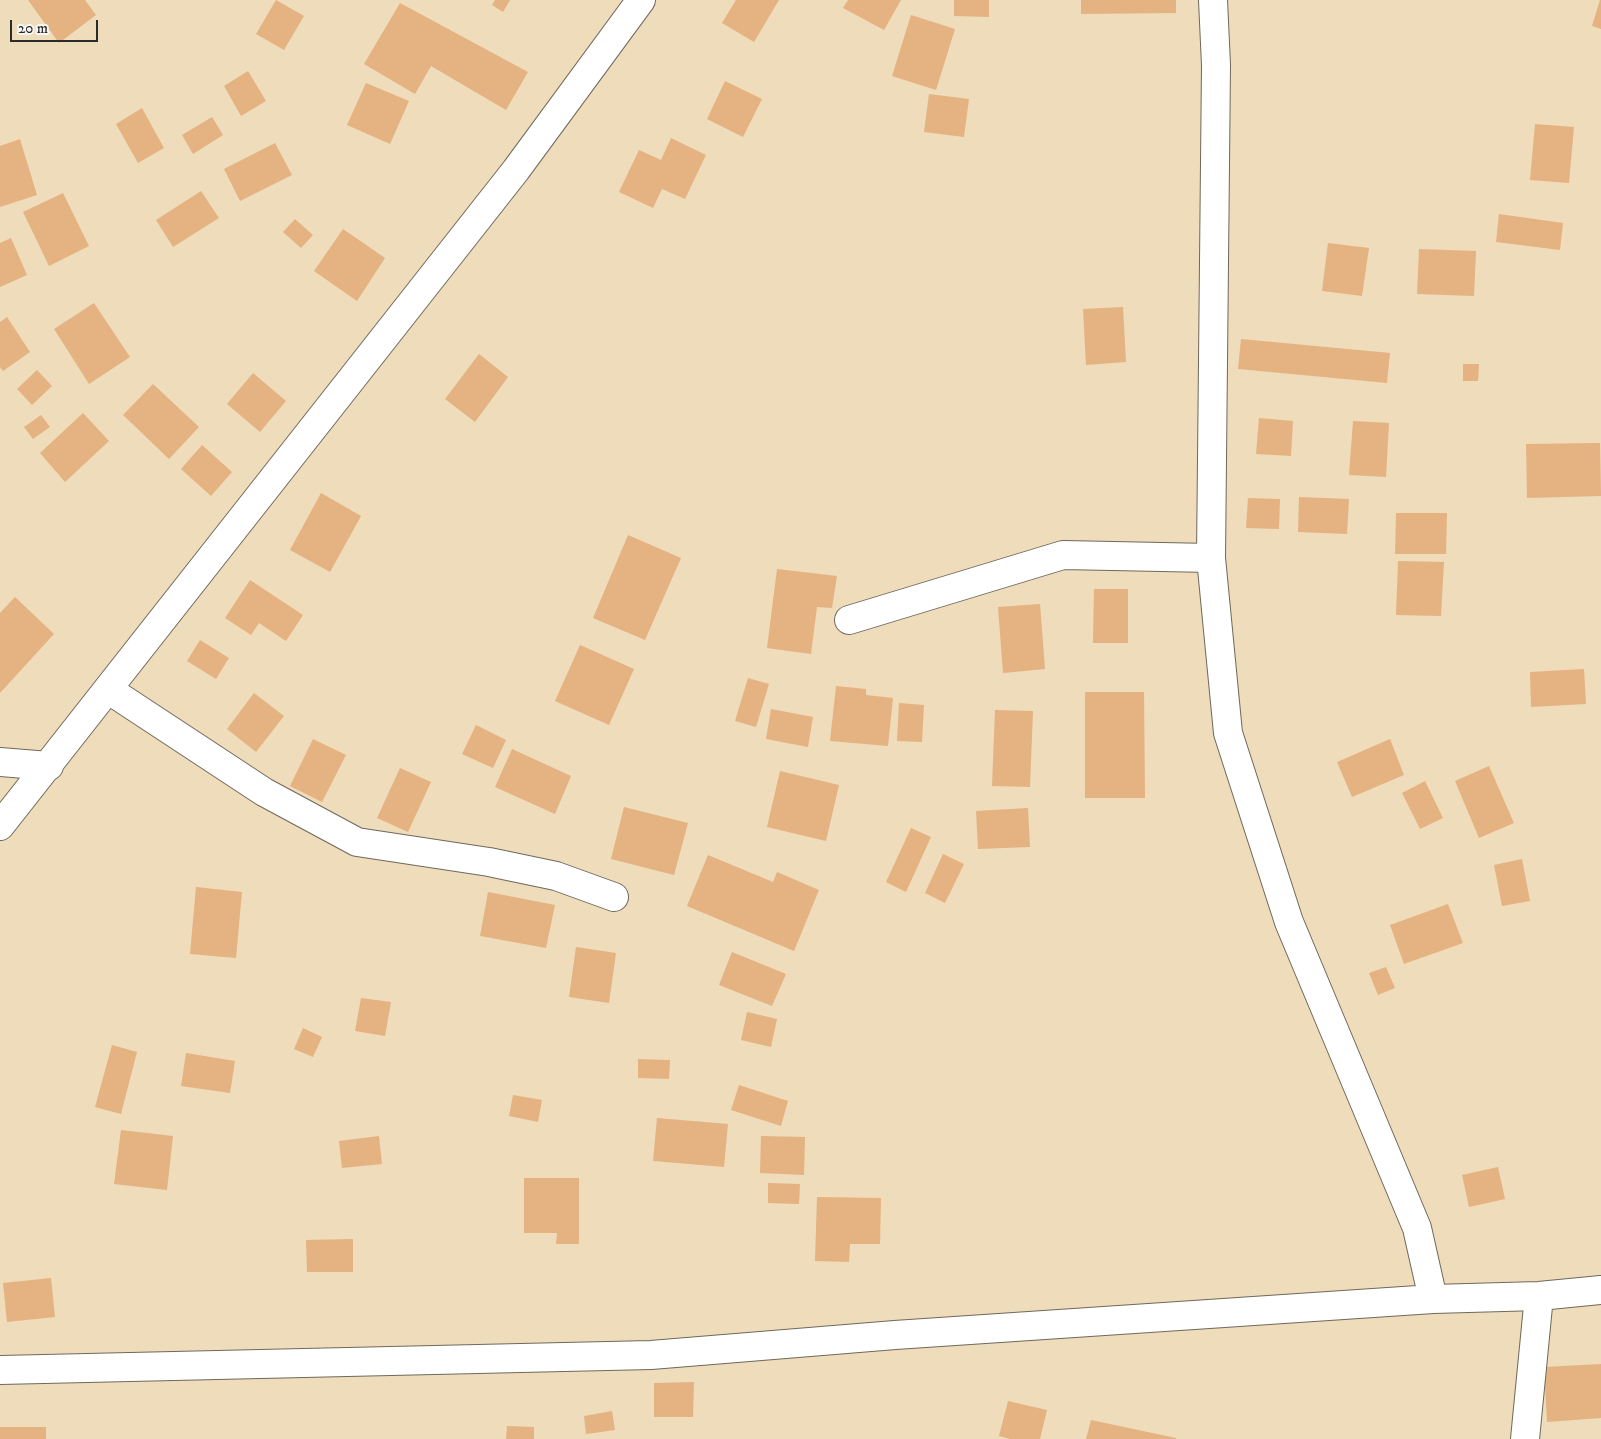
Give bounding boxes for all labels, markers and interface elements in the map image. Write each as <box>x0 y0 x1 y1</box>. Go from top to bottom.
scale bar <box>12 10 100 42</box>
text: 20 m <box>18 19 48 38</box>

